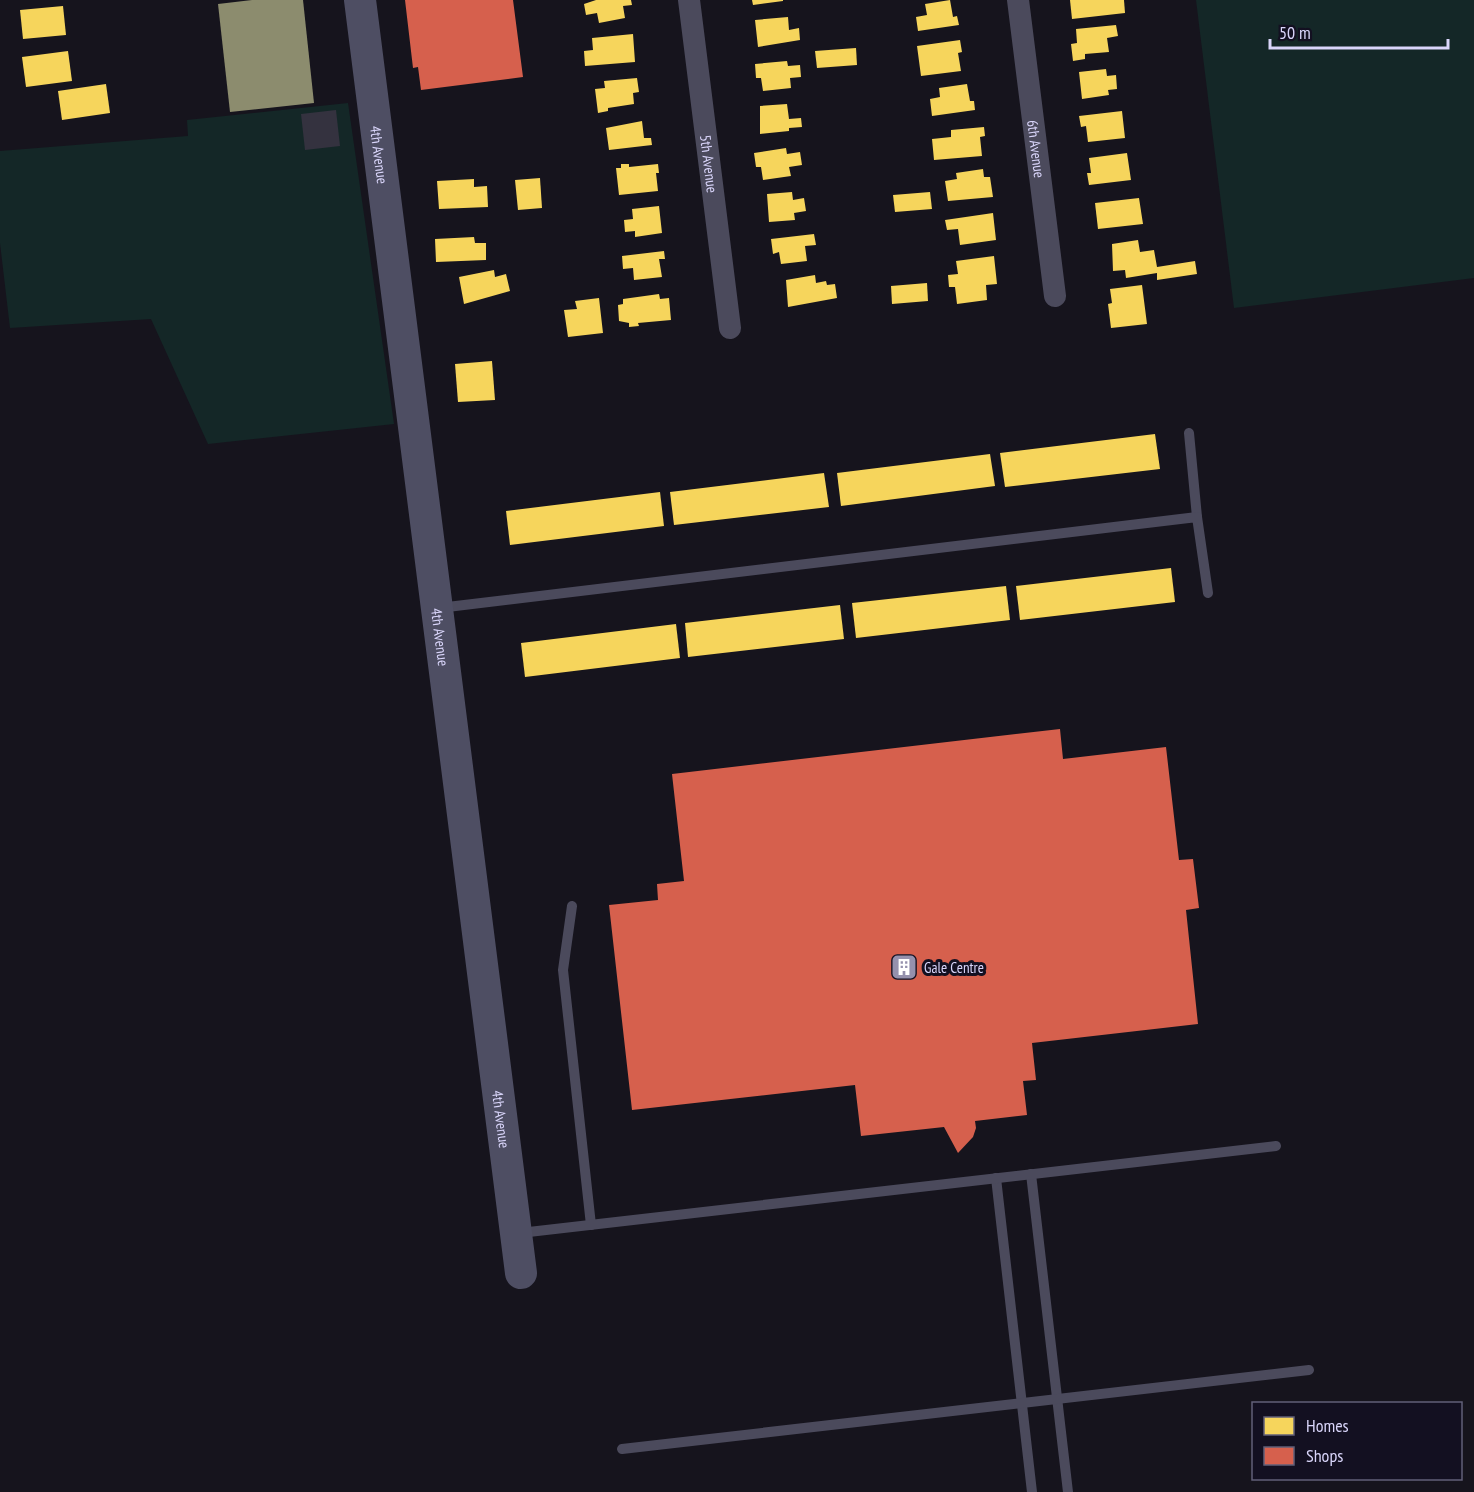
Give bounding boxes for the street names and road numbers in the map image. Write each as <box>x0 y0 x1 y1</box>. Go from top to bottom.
street label: 6th Avenue <box>1024 119 1050 179</box>
street label: 4th Avenue <box>366 125 393 185</box>
street label: 5th Avenue <box>696 134 723 194</box>
street label: 4th Avenue <box>427 607 454 667</box>
street label: 4th Avenue <box>488 1089 515 1149</box>

